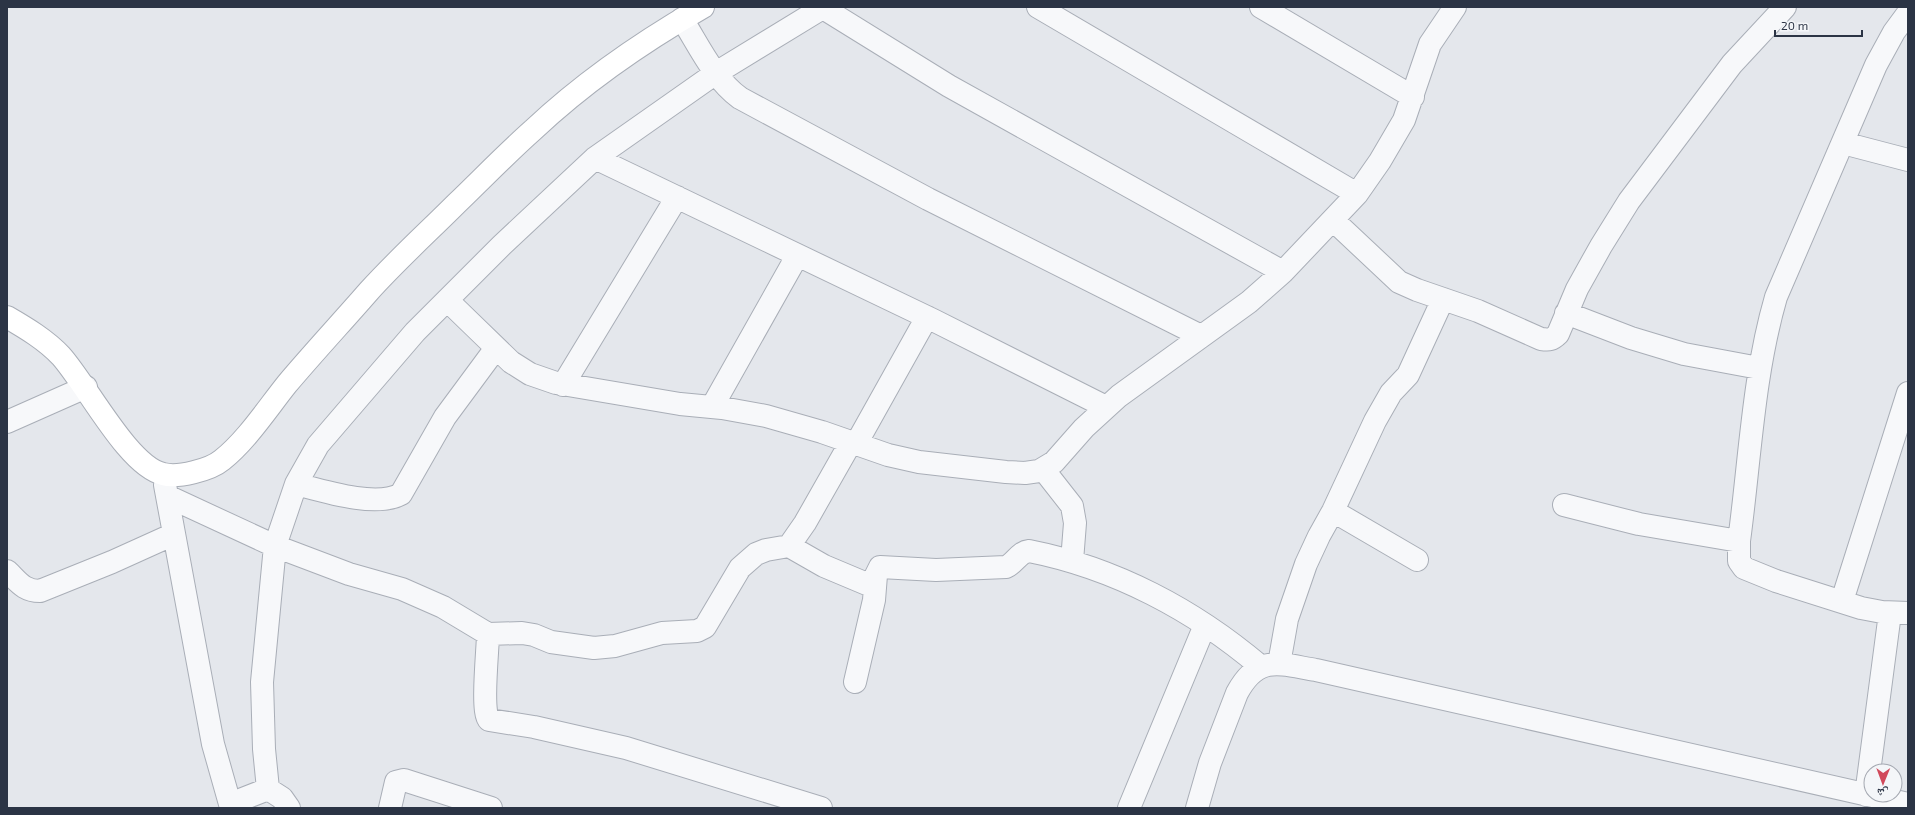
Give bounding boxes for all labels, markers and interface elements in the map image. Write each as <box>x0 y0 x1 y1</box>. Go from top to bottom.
scale bar <box>1775 12 1862 38</box>
text: 20 m <box>1781 18 1808 32</box>
north arrow <box>1863 763 1903 803</box>
text: ش <box>1877 785 1889 800</box>

